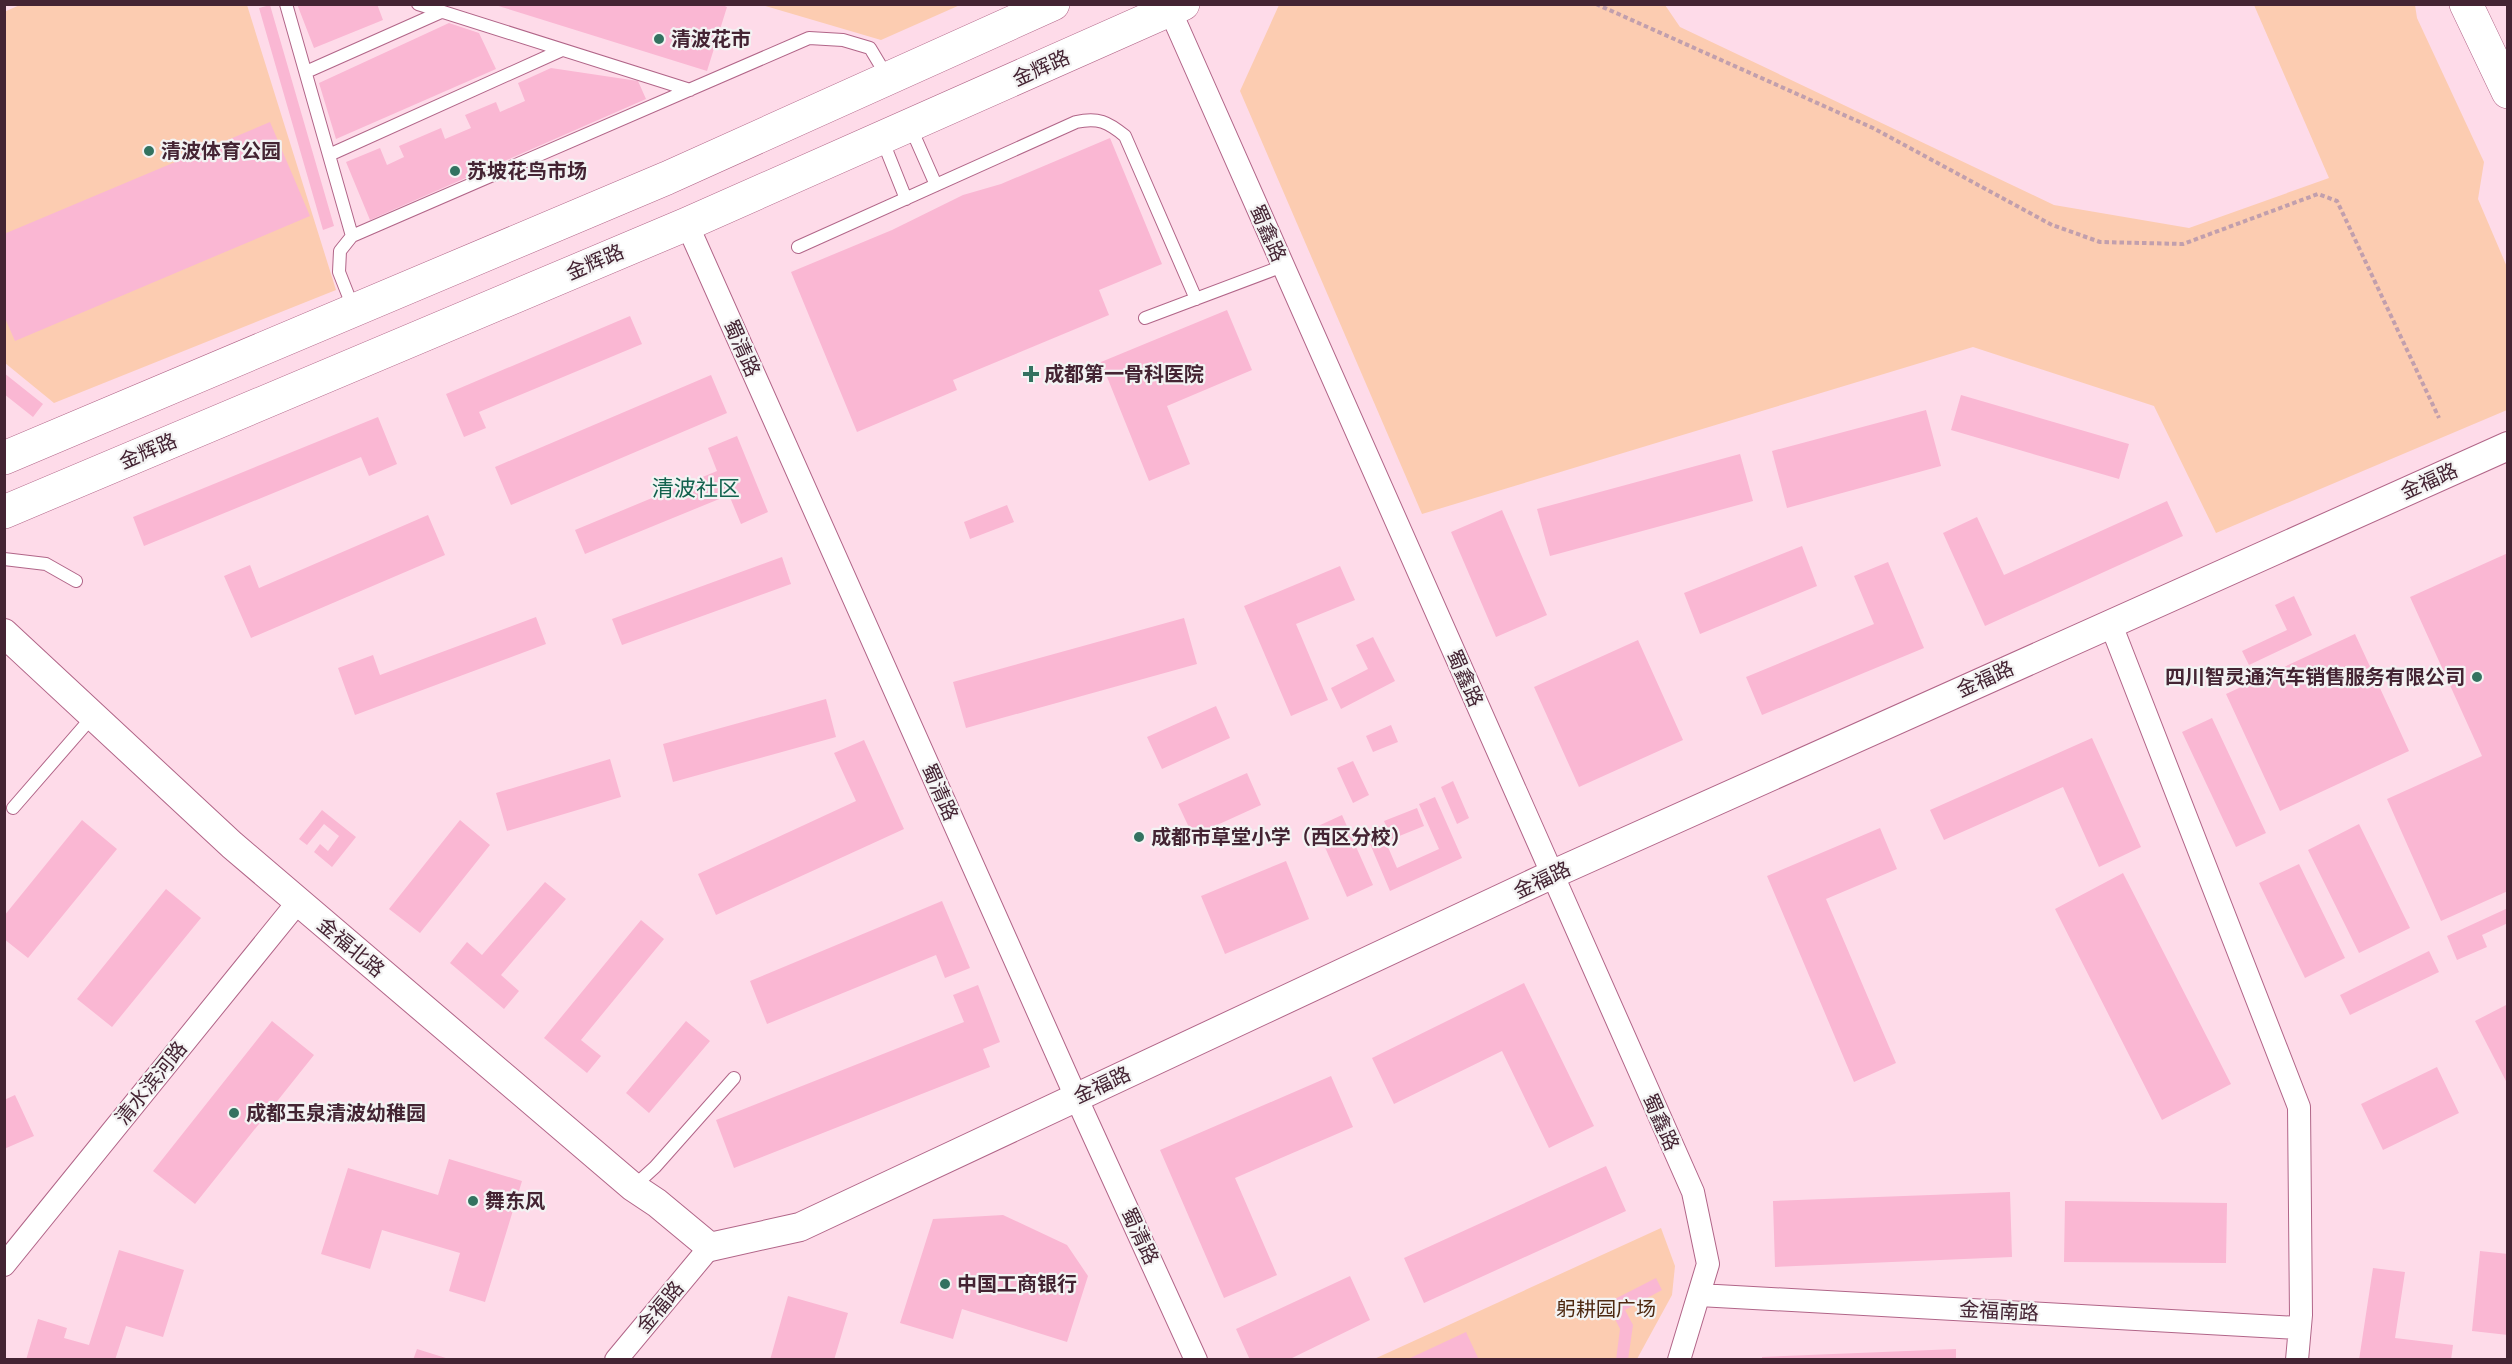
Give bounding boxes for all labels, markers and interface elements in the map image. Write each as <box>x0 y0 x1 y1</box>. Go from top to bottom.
place label: 清波花市 <box>671 26 751 50</box>
marker: 清波花市 <box>652 32 666 46</box>
street label: 金辉路 <box>1008 44 1073 90</box>
place label: 清波体育公园 <box>161 138 281 162</box>
marker: 清波体育公园 <box>142 144 156 158</box>
place label: 苏坡花鸟市场 <box>467 158 587 182</box>
marker: 苏坡花鸟市场 <box>448 164 462 178</box>
street label: 蜀鑫路 <box>1246 200 1292 265</box>
street label: 金辉路 <box>562 238 627 284</box>
street label: 蜀清路 <box>720 315 766 380</box>
place label: 成都第一骨科医院 <box>1044 361 1204 385</box>
marker: 成都第一骨科医院 <box>1022 365 1040 383</box>
street label: 金辉路 <box>115 427 180 473</box>
street label: 金福路 <box>2396 457 2461 503</box>
district label: 清波社区 <box>652 474 740 500</box>
street label: 蜀鑫路 <box>1443 645 1489 710</box>
street label: 金福路 <box>1952 655 2017 701</box>
place label: 四川智灵通汽车销售服务有限公司 <box>2165 664 2465 688</box>
marker: 四川智灵通汽车销售服务有限公司 <box>2470 670 2484 684</box>
street label: 蜀清路 <box>918 759 964 824</box>
place label: 成都市草堂小学（西区分校） <box>1151 824 1411 848</box>
marker: 成都市草堂小学（西区分校） <box>1132 830 1146 844</box>
street label: 金福路 <box>1509 856 1574 903</box>
street label: 金福北路 <box>313 911 390 981</box>
street label: 清水滨河路 <box>109 1036 191 1129</box>
street label: 金福路 <box>1069 1061 1134 1108</box>
street label: 蜀鑫路 <box>1639 1089 1685 1154</box>
place label: 成都玉泉清波幼稚园 <box>246 1100 426 1124</box>
marker: 成都玉泉清波幼稚园 <box>227 1106 241 1120</box>
place label: 舞东风 <box>485 1188 545 1212</box>
marker: 舞东风 <box>466 1194 480 1208</box>
street label: 蜀清路 <box>1117 1203 1164 1268</box>
place label: 中国工商银行 <box>957 1271 1077 1295</box>
street label: 金福路 <box>631 1276 688 1337</box>
marker: 中国工商银行 <box>938 1277 952 1291</box>
park label: 躬耕园广场 <box>1556 1296 1656 1320</box>
street label: 金福南路 <box>1958 1296 2040 1324</box>

